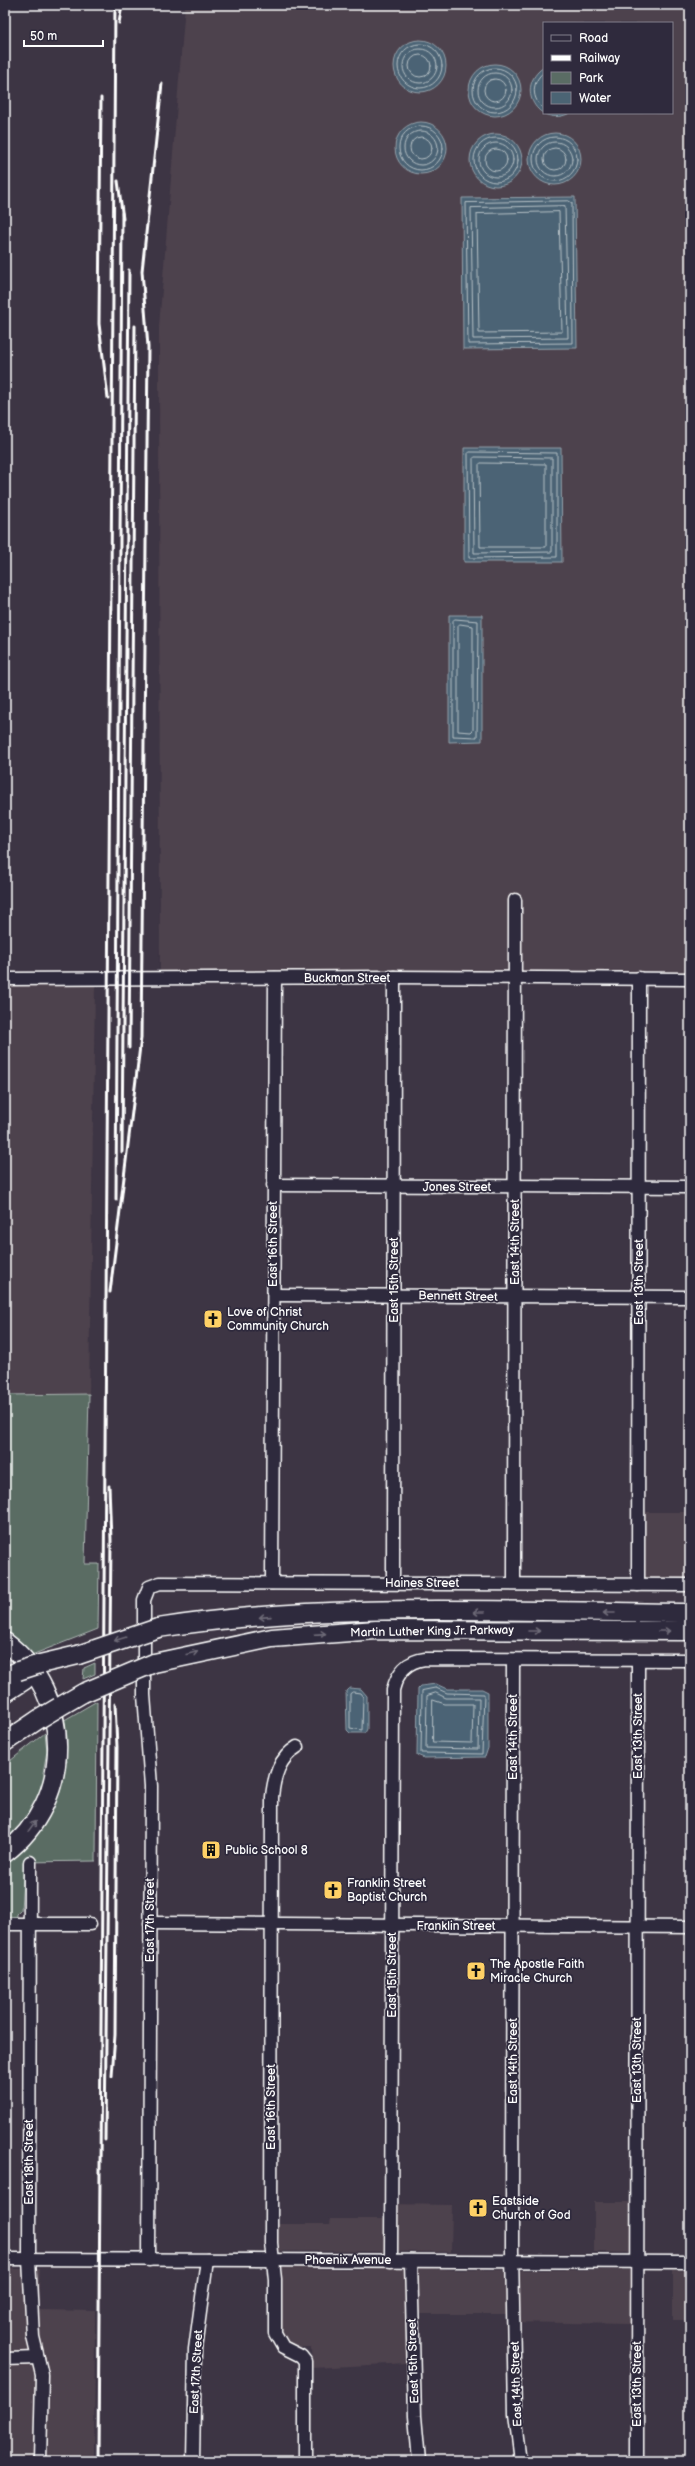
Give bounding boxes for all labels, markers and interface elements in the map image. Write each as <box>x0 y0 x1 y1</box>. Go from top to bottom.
scale bar <box>24 22 103 48</box>
legend <box>543 22 673 114</box>
text: 50 m <box>30 29 57 44</box>
text: Road <box>579 31 608 46</box>
text: Railway <box>579 51 621 66</box>
text: Park <box>579 71 603 86</box>
text: Water <box>579 91 611 106</box>
street label: Buckman Street <box>304 971 391 986</box>
street label: Jones Street <box>423 1180 492 1195</box>
street label: East 14th Street <box>508 1199 523 1285</box>
street label: East 16th Street <box>266 1201 281 1287</box>
street label: East 15th Street <box>387 1237 402 1323</box>
street label: East 13th Street <box>632 1239 647 1325</box>
street label: Bennett Street <box>418 1288 498 1305</box>
place label: Love of Christ Community Church <box>227 1305 329 1334</box>
church icon: Love of Christ Community Church <box>202 1308 224 1330</box>
street label: Haines Street <box>385 1576 459 1591</box>
one-way arrow <box>473 1608 486 1616</box>
one-way arrow <box>603 1609 616 1616</box>
one-way arrow <box>259 1613 272 1620</box>
street label: Martin Luther King Jr. Parkway <box>350 1623 514 1640</box>
one-way arrow <box>527 1627 540 1635</box>
one-way arrow <box>657 1627 670 1635</box>
one-way arrow <box>313 1631 326 1638</box>
one-way arrow <box>115 1636 127 1644</box>
one-way arrow <box>185 1649 198 1657</box>
street label: East 13th Street <box>631 1693 646 1779</box>
street label: East 14th Street <box>506 1694 521 1780</box>
one-way arrow <box>28 1821 37 1832</box>
building icon: Public School 8 <box>200 1839 222 1861</box>
place label: Public School 8 <box>225 1843 308 1858</box>
place label: Franklin Street Baptist Church <box>347 1876 427 1905</box>
street label: East 17th Street <box>143 1877 158 1962</box>
church icon: Franklin Street Baptist Church <box>322 1879 344 1901</box>
street label: Franklin Street <box>417 1919 496 1934</box>
street label: East 15th Street <box>385 1932 400 2018</box>
place label: The Apostle Faith Miracle Church <box>490 1957 585 1986</box>
church icon: The Apostle Faith Miracle Church <box>465 1960 487 1982</box>
street label: East 13th Street <box>630 2017 645 2103</box>
street label: East 14th Street <box>506 2018 521 2104</box>
street label: East 16th Street <box>264 2064 279 2150</box>
street label: East 18th Street <box>22 2119 37 2205</box>
place label: Eastside Church of God <box>492 2194 571 2223</box>
church icon: Eastside Church of God <box>467 2197 489 2219</box>
street label: Phoenix Avenue <box>305 2253 391 2268</box>
street label: East 15th Street <box>405 2318 422 2404</box>
street label: East 17th Street <box>187 2329 206 2415</box>
street label: East 14th Street <box>507 2341 525 2427</box>
street label: East 13th Street <box>630 2341 645 2427</box>

